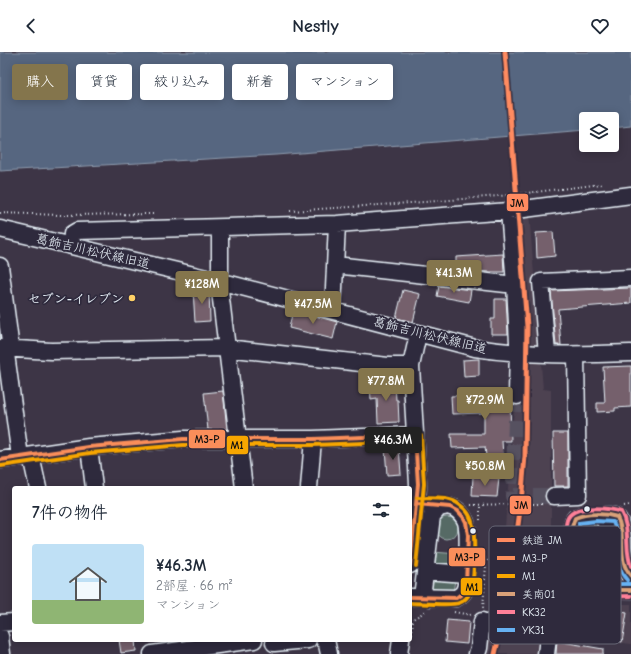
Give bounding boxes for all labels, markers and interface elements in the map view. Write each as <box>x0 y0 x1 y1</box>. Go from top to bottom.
icon: back <box>20 15 42 37</box>
icon: heart <box>589 15 611 37</box>
text: Nestly <box>292 16 339 37</box>
chip: 購入 <box>12 64 68 100</box>
chip: 賃貸 <box>76 64 132 100</box>
chip: 絞り込み <box>140 64 224 100</box>
chip: 新着 <box>232 64 288 100</box>
chip: マンション <box>296 64 393 100</box>
map controls <box>579 112 619 152</box>
button: layers <box>579 112 619 152</box>
line badge: JM <box>506 193 529 212</box>
text: JM <box>510 197 524 210</box>
street label: 葛飾吉川松伏線旧道 <box>34 231 152 271</box>
pin: ¥41.3M <box>421 260 487 294</box>
text: ¥41.3M <box>436 265 472 280</box>
pin: ¥128M <box>174 271 230 305</box>
text: ¥128M <box>184 276 220 291</box>
place label: セブン-イレブン <box>28 291 124 306</box>
pin: ¥47.5M <box>280 291 346 325</box>
marker: セブン-イレブン <box>127 293 137 303</box>
text: ¥47.5M <box>294 296 332 311</box>
street label: 葛飾吉川松伏線旧道 <box>371 314 489 356</box>
pin: ¥77.8M <box>353 368 419 402</box>
text: ¥77.8M <box>367 373 405 388</box>
pin: ¥72.9M <box>452 387 518 421</box>
text: ¥72.9M <box>466 392 504 407</box>
pin: ¥46.3M <box>360 427 426 461</box>
line badge: M3-P <box>188 429 226 449</box>
text: ¥46.3M <box>374 432 412 447</box>
text: M3-P <box>195 433 219 446</box>
line badge: M1 <box>226 435 249 455</box>
text: M1 <box>230 439 244 452</box>
pin: ¥50.8M <box>452 453 518 487</box>
text: ¥50.8M <box>465 458 505 473</box>
line badge: JM <box>509 495 532 515</box>
icon: filters <box>370 499 392 521</box>
text: JM <box>514 499 528 512</box>
text: 7件の物件 <box>32 503 108 522</box>
unlabelled marker <box>582 504 592 514</box>
unlabelled marker <box>468 526 478 536</box>
legend <box>489 526 621 644</box>
text: 鉄道 JM <box>522 534 562 547</box>
line badge: M3-P <box>448 547 486 567</box>
text: M3-P <box>455 551 479 564</box>
text: M3-P <box>522 552 547 565</box>
text: ¥46.3M <box>156 556 206 575</box>
icon: home <box>64 560 112 608</box>
text: M1 <box>522 570 536 583</box>
line badge: M1 <box>460 577 483 596</box>
text: 2部屋 · 66 m² <box>156 578 232 593</box>
text: M1 <box>465 581 479 594</box>
text: 美南01 <box>522 588 555 601</box>
text: マンション <box>156 597 220 612</box>
text: KK32 <box>522 606 546 619</box>
text: YK31 <box>522 624 545 637</box>

